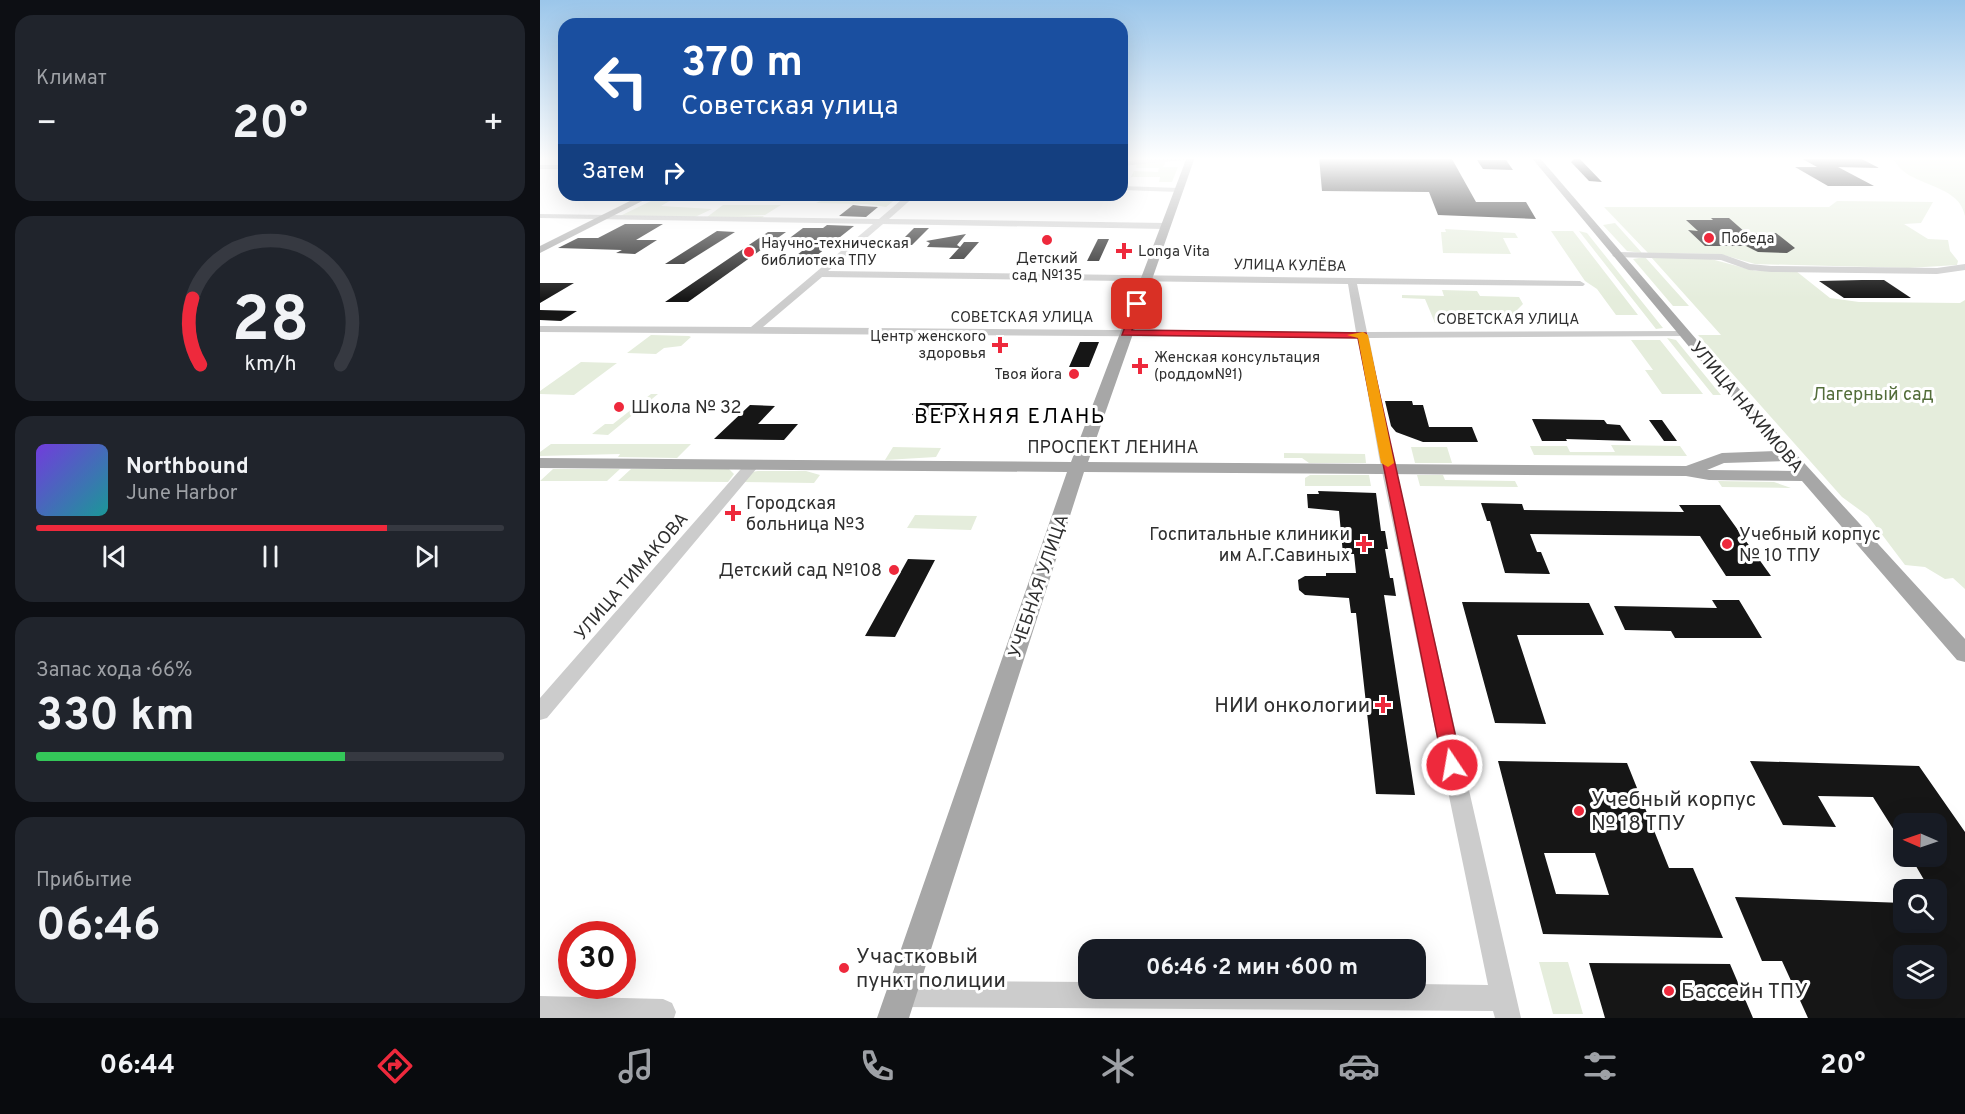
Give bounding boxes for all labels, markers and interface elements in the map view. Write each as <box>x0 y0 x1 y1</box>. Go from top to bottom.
text: 370 m <box>681 38 803 91</box>
icon: left <box>582 42 660 120</box>
text: Климат <box>36 66 107 92</box>
text: Советская улица <box>681 90 899 124</box>
text: 20° <box>232 97 308 154</box>
text: − <box>36 104 57 146</box>
text: + <box>483 104 504 146</box>
icon: right <box>657 156 690 189</box>
text: Затем <box>582 159 645 186</box>
place label: Победа <box>1721 230 1774 249</box>
marker: Победа <box>1702 231 1716 245</box>
marker: Детский сад №135 <box>1040 233 1054 247</box>
place label: Научно-техническая библиотека ТПУ <box>761 235 909 271</box>
marker: Longa Vita <box>1115 242 1133 260</box>
place label: Longa Vita <box>1138 243 1210 262</box>
marker: Научно-техническая библиотека ТПУ <box>742 245 756 259</box>
place label: Детский сад №135 <box>1012 250 1082 286</box>
street label: УЛИЦА КУЛЁВА <box>1233 255 1347 277</box>
pin <box>1111 278 1162 329</box>
text: 28 <box>231 285 309 364</box>
icon: arrive <box>1120 287 1153 320</box>
street label: СОВЕТСКАЯ УЛИЦА <box>950 309 1094 328</box>
street label: СОВЕТСКАЯ УЛИЦА <box>1436 311 1580 330</box>
place label: Центр женского здоровья <box>870 328 986 364</box>
marker: Центр женского здоровья <box>991 336 1009 354</box>
street label: УЛИЦА НАХИМОВА <box>1684 338 1808 478</box>
place label: Женская консультация (роддом№1) <box>1154 349 1320 385</box>
text: km/h <box>244 352 296 379</box>
marker: Женская консультация (роддом№1) <box>1131 357 1149 375</box>
place label: Твоя йога <box>994 366 1062 385</box>
marker: Твоя йога <box>1067 367 1081 381</box>
park label: Лагерный сад <box>1812 384 1934 407</box>
place label: Школа № 32 <box>631 397 742 420</box>
marker: Школа № 32 <box>612 400 626 414</box>
district label: ВЕРХНЯЯ ЕЛАНЬ <box>914 404 1106 431</box>
street label: ПРОСПЕКТ ЛЕНИНА <box>1027 437 1199 460</box>
text: Northbound <box>126 454 249 481</box>
text: June Harbor <box>126 481 238 507</box>
place label: Городская больница №3 <box>746 493 865 537</box>
marker: Городская больница №3 <box>724 504 742 522</box>
street label: УЛИЦА ТИМАКОВА <box>570 508 694 646</box>
street label: УЧЕБНАЯ УЛИЦА <box>1004 512 1075 661</box>
place label: Госпитальные клиники им А.Г.Савиных <box>1149 524 1350 568</box>
place label: Учебный корпус № 10 ТПУ <box>1739 524 1881 568</box>
marker: Госпитальные клиники им А.Г.Савиных <box>1355 535 1373 553</box>
marker: Учебный корпус № 10 ТПУ <box>1720 537 1734 551</box>
icon: previous <box>98 540 131 573</box>
icon: pause <box>254 540 287 573</box>
icon: next <box>410 540 443 573</box>
place label: Детский сад №108 <box>718 560 882 583</box>
marker: Детский сад №108 <box>887 563 901 577</box>
text: Запас хода · 66% <box>36 658 192 684</box>
text: 330 km <box>36 689 195 746</box>
place label: НИИ онкологии <box>1214 693 1370 720</box>
marker: НИИ онкологии <box>1374 696 1392 714</box>
position arrow <box>1420 733 1484 797</box>
place label: Учебный корпус № 18 ТПУ <box>1591 787 1756 838</box>
marker: Учебный корпус № 18 ТПУ <box>1572 804 1586 818</box>
north arrow <box>1893 813 1947 867</box>
map controls <box>1893 813 1947 999</box>
text: Прибытие <box>36 868 132 894</box>
button: search <box>1893 879 1947 933</box>
text: 06:46 <box>36 899 161 956</box>
speed limit sign: 30 <box>558 921 636 999</box>
place label: Участковый пункт полиции <box>856 944 1006 995</box>
button: layers <box>1893 945 1947 999</box>
text: 06:46 · 2 мин · 600 m <box>1146 955 1358 982</box>
marker: Участковый пункт полиции <box>837 961 851 975</box>
place label: Бассейн ТПУ <box>1681 979 1808 1006</box>
marker: Бассейн ТПУ <box>1662 984 1676 998</box>
icon: directions <box>374 1045 416 1087</box>
icon: music <box>615 1045 657 1087</box>
icon: phone <box>856 1045 898 1087</box>
icon: climate <box>1097 1045 1139 1087</box>
icon: car <box>1338 1045 1380 1087</box>
icon: filters <box>1579 1045 1621 1087</box>
text: 06:44 <box>99 1049 175 1083</box>
text: 20° <box>1820 1049 1865 1083</box>

